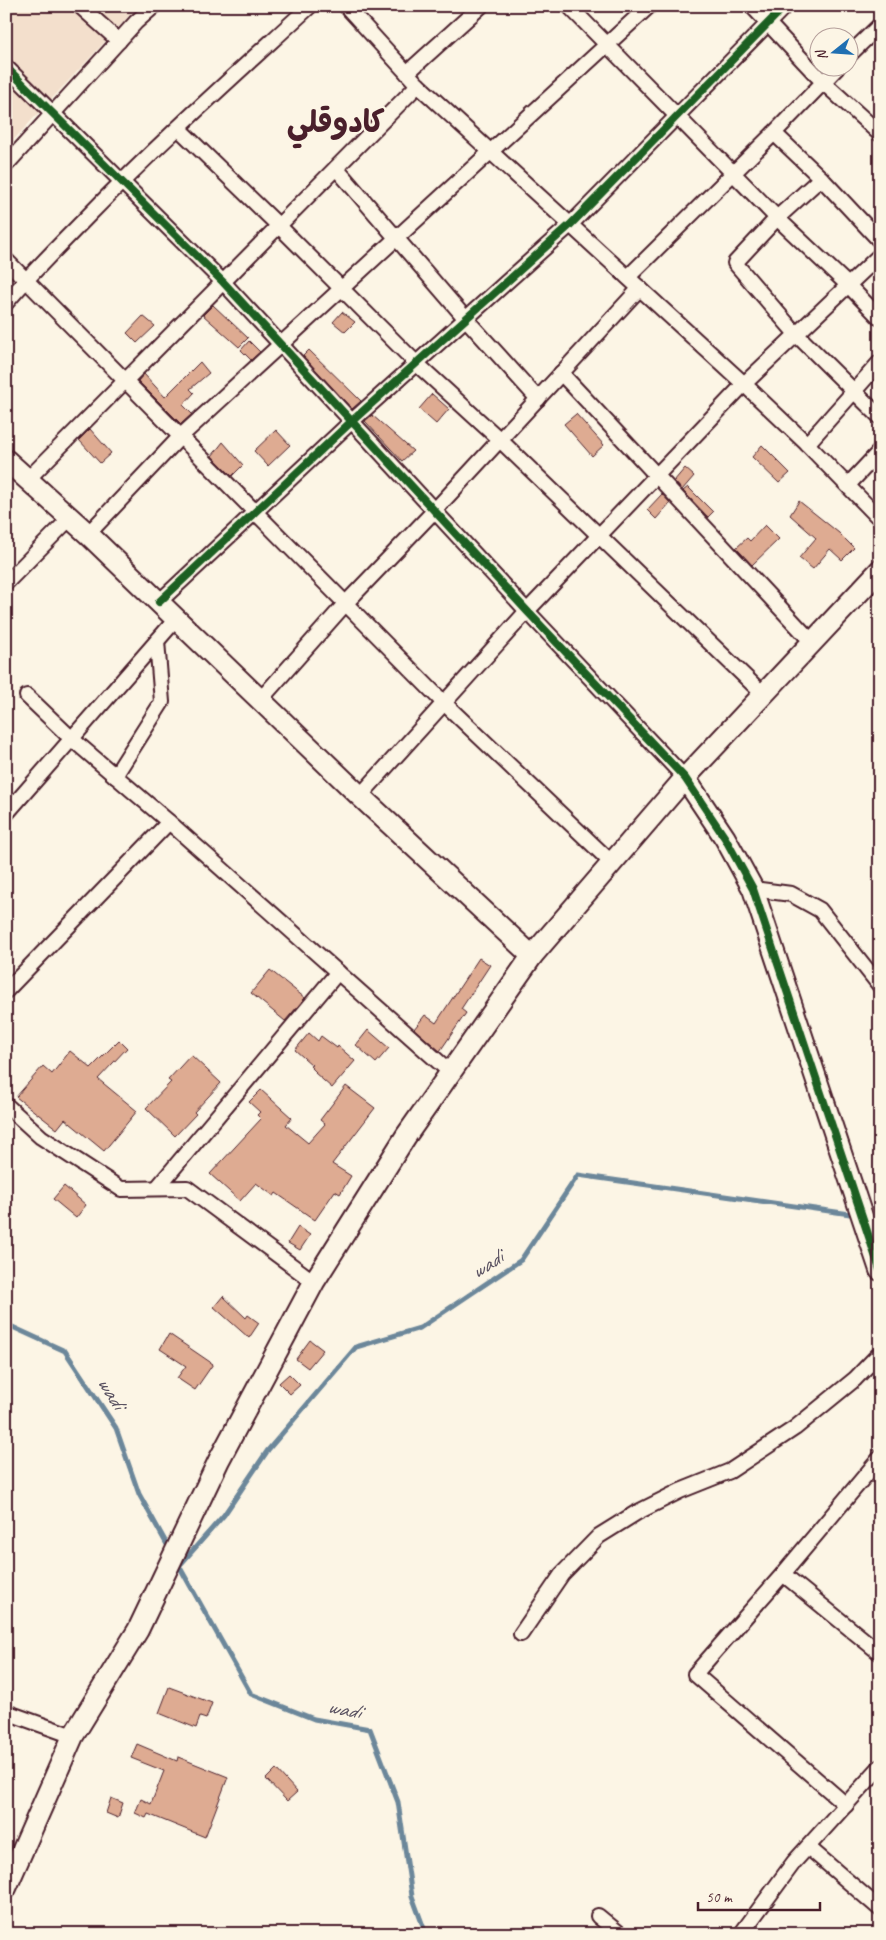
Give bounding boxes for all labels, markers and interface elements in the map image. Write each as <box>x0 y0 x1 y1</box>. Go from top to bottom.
north arrow <box>808 28 858 78</box>
text: N <box>812 47 831 62</box>
district label: كادوقلي <box>287 102 385 149</box>
water label: wadi <box>465 1241 512 1286</box>
water label: wadi <box>90 1371 135 1418</box>
water label: wadi <box>325 1692 368 1727</box>
scale bar <box>698 1880 821 1912</box>
text: 50 m <box>706 1888 733 1907</box>

